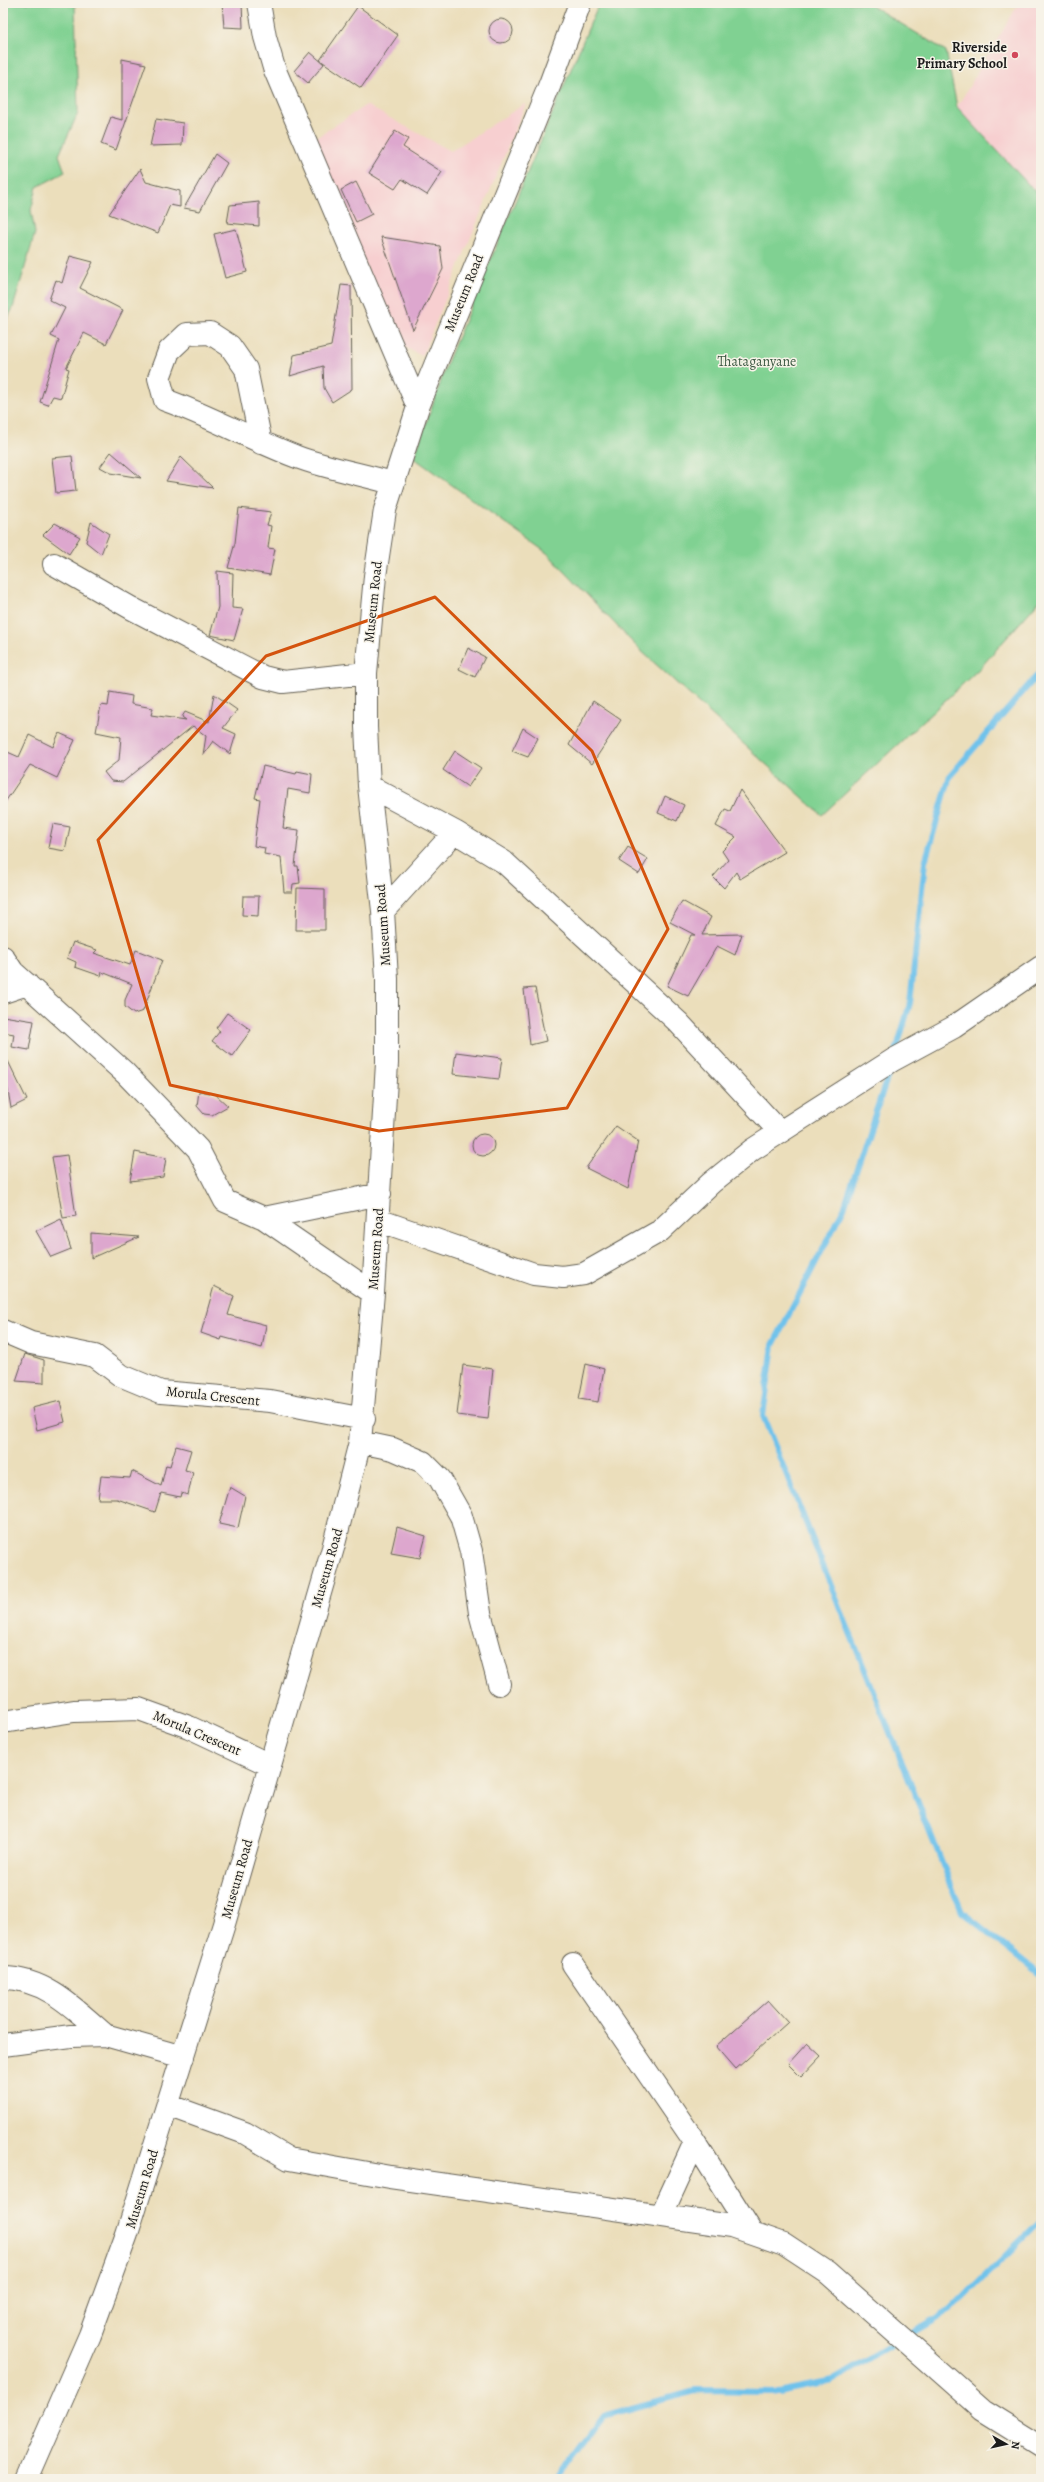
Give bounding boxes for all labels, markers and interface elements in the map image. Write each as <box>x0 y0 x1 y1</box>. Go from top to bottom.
place label: Riverside Primary School <box>917 38 1008 73</box>
marker: Riverside Primary School <box>1010 50 1020 60</box>
street label: Museum Road <box>440 251 488 335</box>
park label: Thataganyane <box>718 352 796 371</box>
street label: Museum Road <box>359 560 387 644</box>
street label: Museum Road <box>371 883 395 967</box>
street label: Museum Road <box>364 1207 388 1291</box>
street label: Morula Crescent <box>165 1382 261 1410</box>
street label: Museum Road <box>307 1525 348 1610</box>
street label: Morula Crescent <box>150 1706 244 1760</box>
street label: Museum Road <box>217 1836 258 1921</box>
street label: Museum Road <box>121 2146 163 2231</box>
north arrow <box>986 2424 1026 2464</box>
text: N <box>1007 2440 1023 2450</box>

